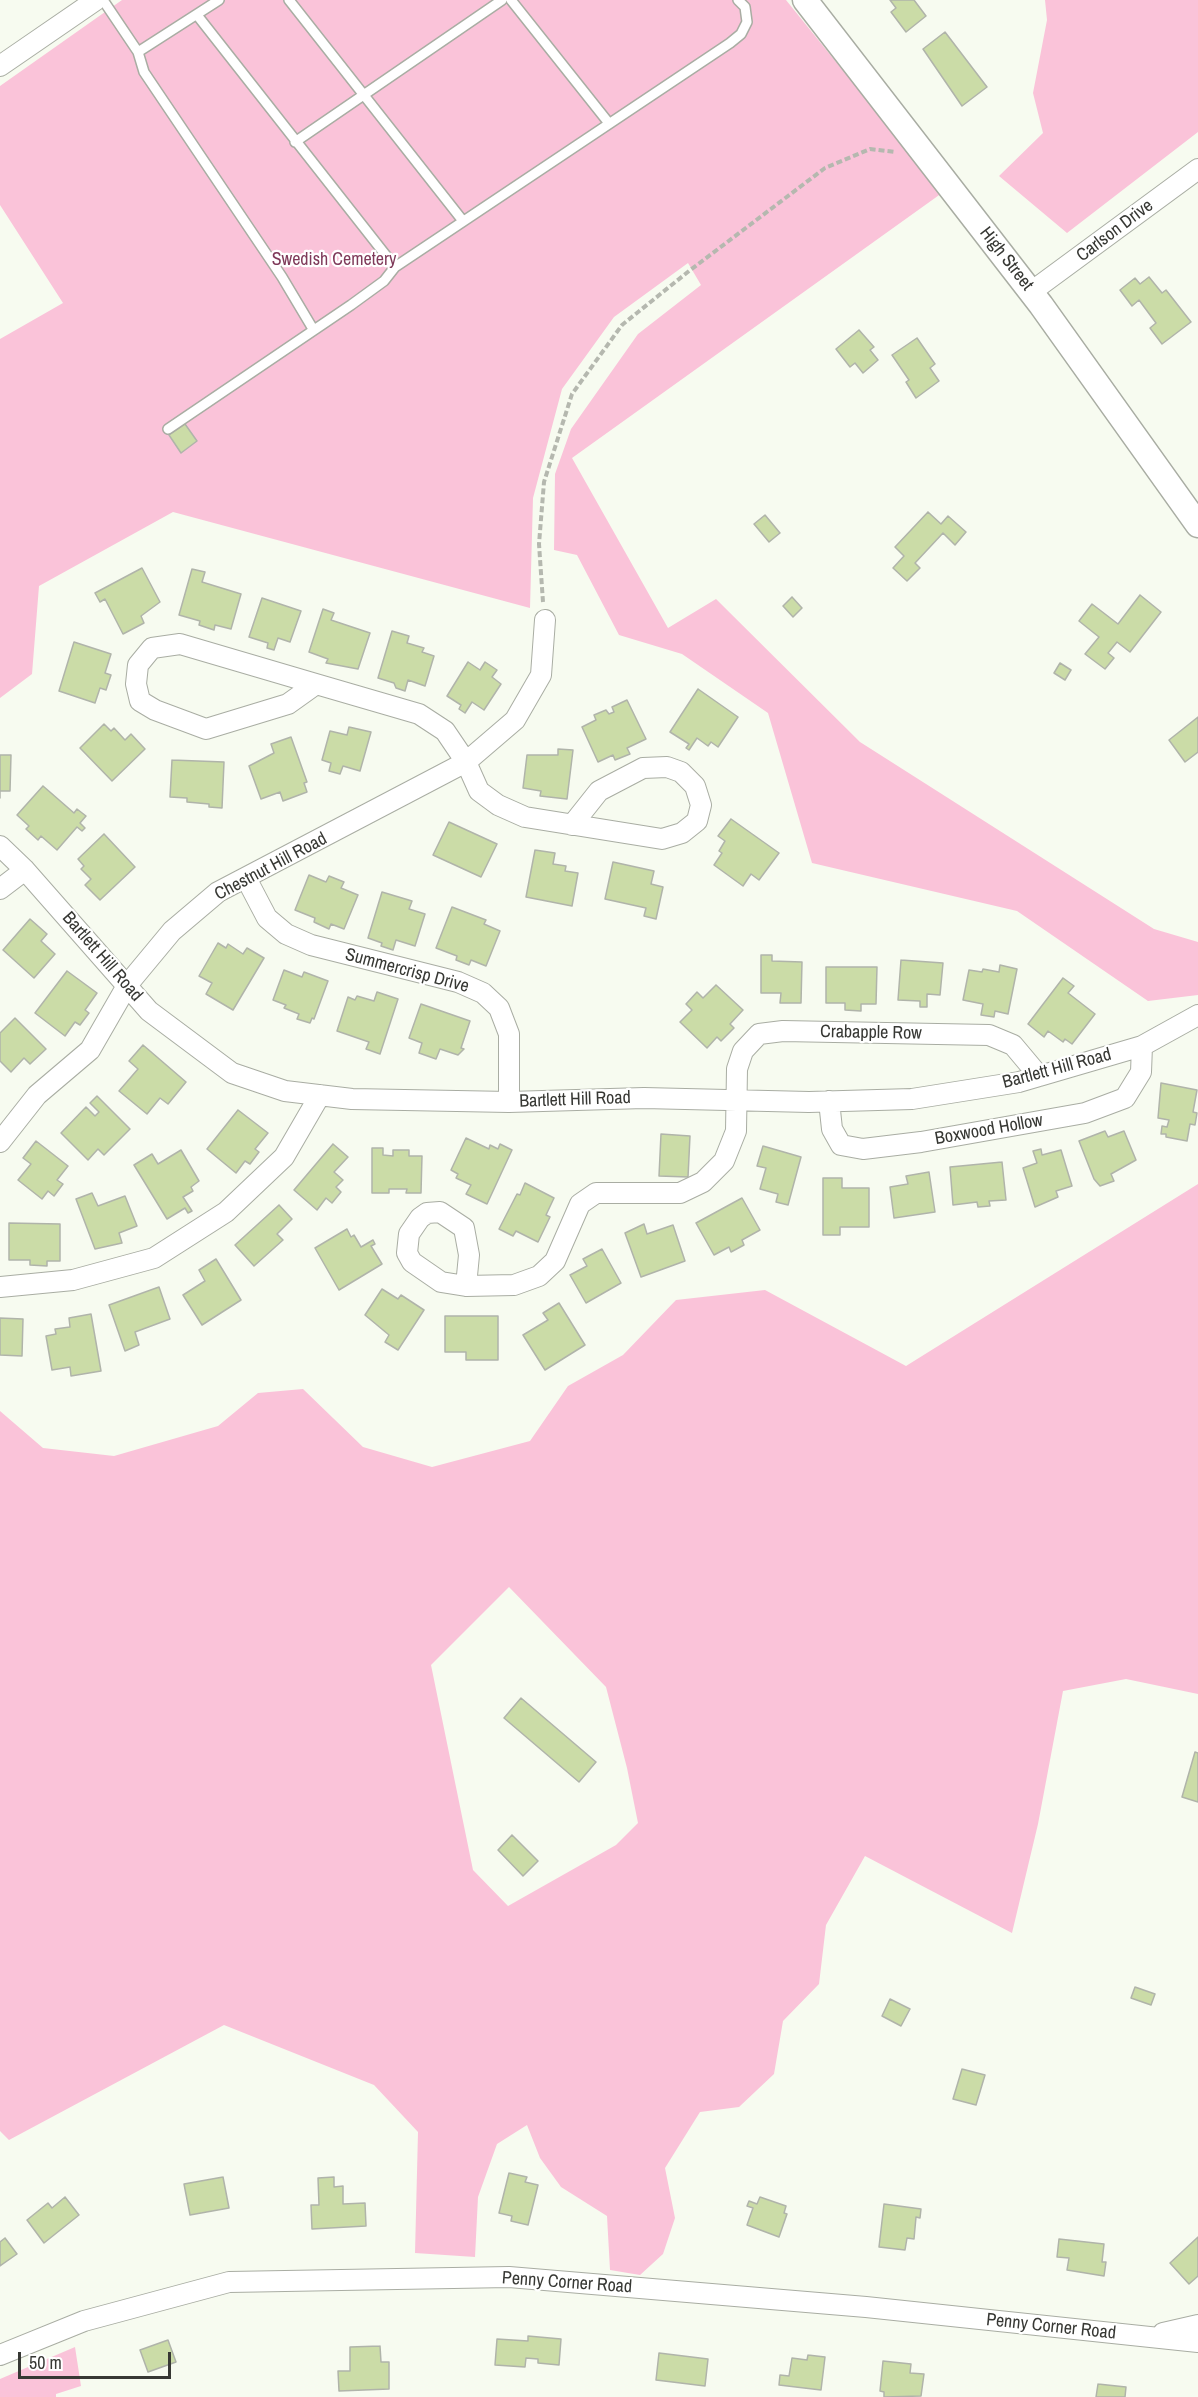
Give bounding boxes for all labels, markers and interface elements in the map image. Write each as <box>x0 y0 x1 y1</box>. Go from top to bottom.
street label: Carlson Drive <box>1072 195 1158 267</box>
street label: High Street <box>975 223 1037 295</box>
park label: Swedish Cemetery <box>272 249 396 271</box>
street label: Chestnut Hill Road <box>211 828 331 906</box>
street label: Bartlett Hill Road <box>57 908 147 1006</box>
street label: Summercrisp Drive <box>343 944 471 998</box>
street label: Crabapple Row <box>820 1021 922 1045</box>
street label: Bartlett Hill Road <box>1000 1044 1114 1094</box>
street label: Bartlett Hill Road <box>519 1087 631 1113</box>
street label: Boxwood Hollow <box>933 1110 1045 1150</box>
street label: Penny Corner Road <box>501 2268 633 2298</box>
street label: Penny Corner Road <box>985 2309 1117 2345</box>
scale bar <box>21 2340 174 2378</box>
text: 50 m <box>29 2350 62 2375</box>

